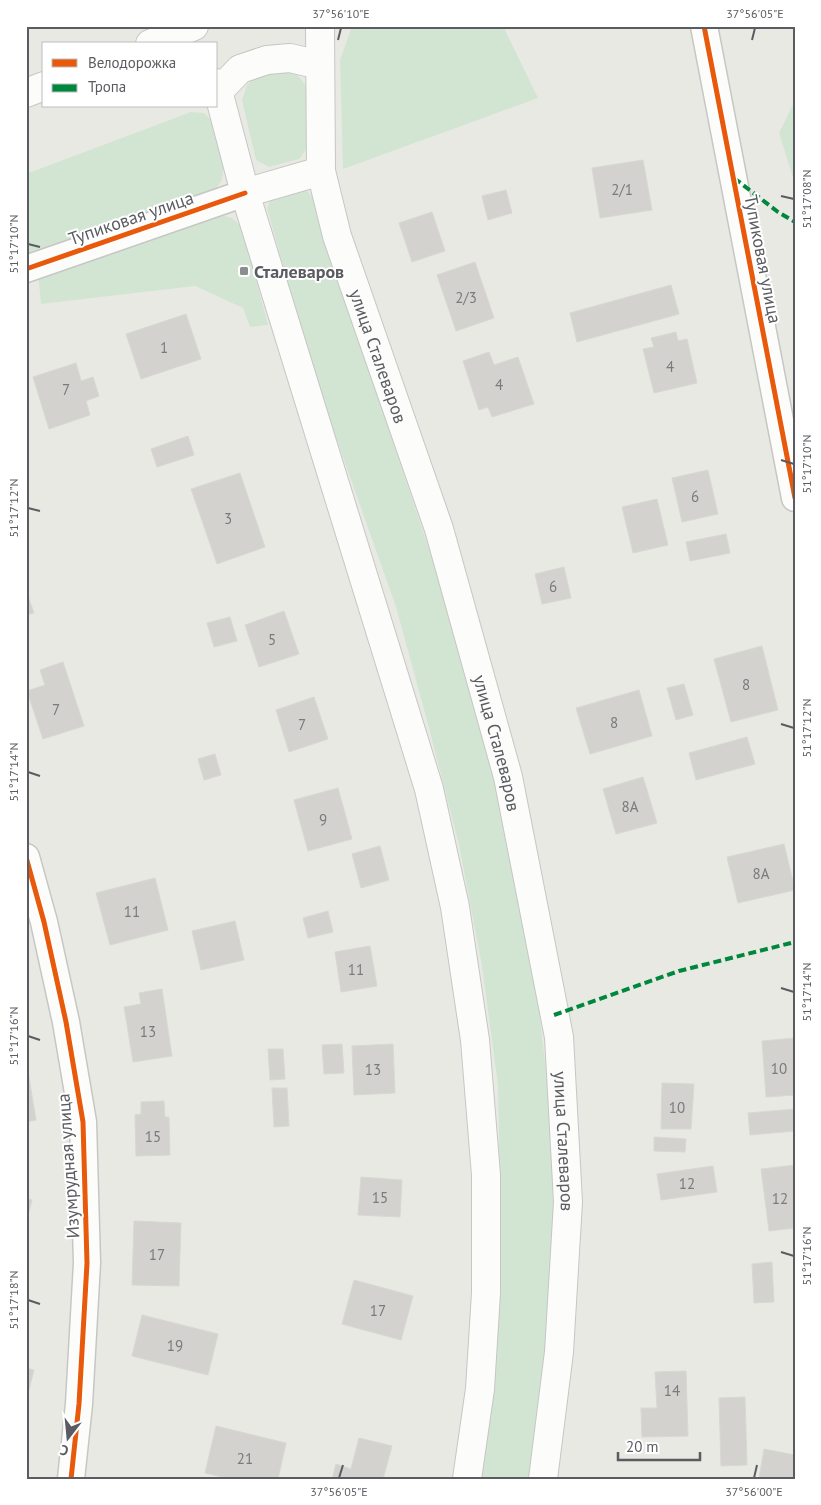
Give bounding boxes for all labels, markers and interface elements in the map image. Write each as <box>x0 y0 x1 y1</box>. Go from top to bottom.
text: 37°56'10"E <box>312 6 370 21</box>
text: 37°56'05"E <box>726 6 784 21</box>
legend <box>42 42 218 108</box>
text: Велодорожка <box>88 53 176 72</box>
text: Тропа <box>88 77 126 96</box>
text: 51°17'08"N <box>799 169 814 229</box>
house number: 2/1 <box>611 180 633 199</box>
street label: Тупиковая улица <box>65 186 197 250</box>
street label: Тупиковая улица <box>739 193 787 325</box>
text: 51°17'10"N <box>6 214 21 274</box>
place label: Сталеваров <box>254 260 344 283</box>
marker: Сталеваров <box>238 265 250 277</box>
street label: улица Сталеваров <box>345 286 413 426</box>
house number: 2/3 <box>455 288 477 307</box>
house number: 1 <box>160 338 168 357</box>
house number: 4 <box>666 357 674 376</box>
house number: 4 <box>495 375 503 394</box>
house number: 7 <box>62 380 70 399</box>
text: 51°17'10"N <box>799 434 814 494</box>
text: 51°17'12"N <box>6 478 21 538</box>
house number: 6 <box>691 487 699 506</box>
house number: 3 <box>224 509 232 528</box>
house number: 6 <box>549 577 557 596</box>
house number: 5 <box>268 630 276 649</box>
street label: улица Сталеваров <box>469 672 526 813</box>
house number: 8 <box>742 675 750 694</box>
text: 51°17'12"N <box>799 698 814 758</box>
house number: 7 <box>52 700 60 719</box>
house number: 8 <box>610 713 618 732</box>
house number: 7 <box>298 715 306 734</box>
text: 51°17'14"N <box>6 742 21 802</box>
house number: 8А <box>622 797 639 816</box>
house number: 9 <box>319 810 327 829</box>
house number: 8А <box>753 864 770 883</box>
house number: 11 <box>124 902 140 921</box>
house number: 11 <box>348 960 364 979</box>
text: 51°17'14"N <box>799 962 814 1022</box>
text: 51°17'16"N <box>6 1006 21 1066</box>
house number: 13 <box>140 1022 156 1041</box>
house number: 10 <box>771 1059 787 1078</box>
house number: 13 <box>365 1060 381 1079</box>
street label: улица Сталеваров <box>549 1071 580 1212</box>
street label: Изумрудная улица <box>51 1093 85 1239</box>
house number: 10 <box>669 1098 685 1117</box>
house number: 15 <box>145 1127 161 1146</box>
house number: 12 <box>679 1174 695 1193</box>
house number: 15 <box>372 1188 388 1207</box>
house number: 12 <box>772 1189 788 1208</box>
text: 51°17'16"N <box>799 1226 814 1286</box>
house number: 17 <box>149 1245 165 1264</box>
text: 51°17'18"N <box>6 1270 21 1330</box>
house number: 17 <box>370 1301 386 1320</box>
house number: 19 <box>167 1336 183 1355</box>
house number: 14 <box>664 1381 680 1400</box>
north arrow <box>42 1412 92 1462</box>
scale bar <box>618 1430 701 1462</box>
text: 20 m <box>626 1437 659 1456</box>
text: С <box>58 1441 71 1460</box>
house number: 21 <box>237 1449 253 1468</box>
text: 37°56'05"E <box>310 1484 368 1499</box>
text: 37°56'00"E <box>725 1484 783 1499</box>

